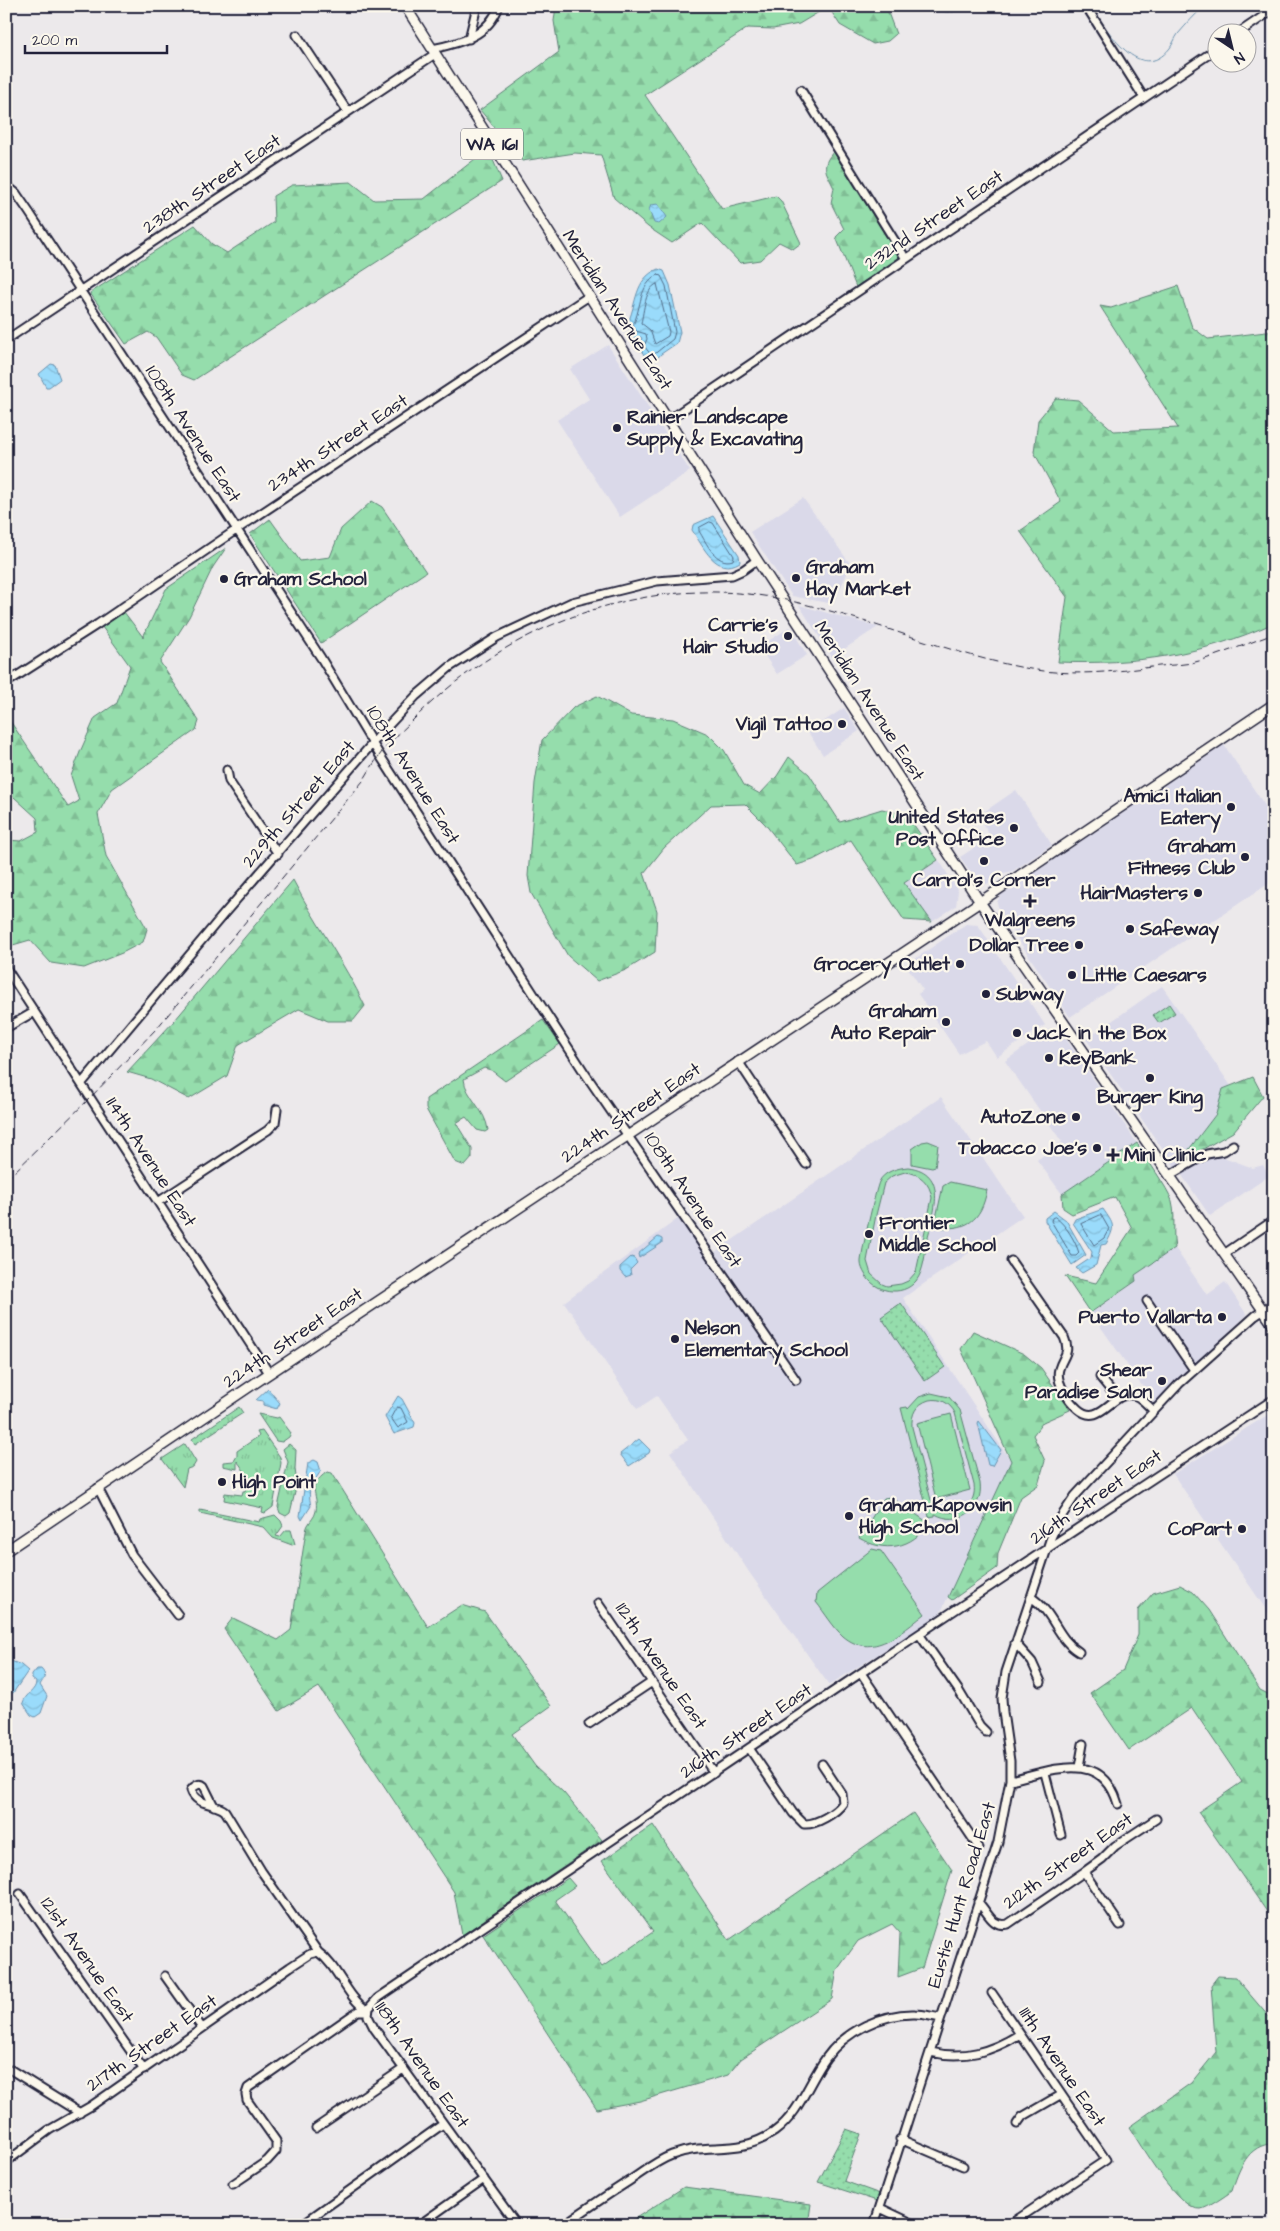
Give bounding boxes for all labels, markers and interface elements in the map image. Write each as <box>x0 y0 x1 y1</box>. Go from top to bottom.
scale bar <box>25 22 168 54</box>
north arrow <box>1208 22 1258 72</box>
text: 200 m <box>32 30 78 51</box>
text: N <box>1229 47 1248 69</box>
street label: 238th Street East <box>137 127 287 240</box>
road number: WA 161 <box>461 128 523 160</box>
street label: 232nd Street East <box>859 163 1009 277</box>
street label: Meridian Avenue East <box>555 225 679 396</box>
street label: 108th Avenue East <box>138 360 248 508</box>
street label: 234th Street East <box>262 387 414 499</box>
place label: Rainier Landscape Supply & Excavating <box>626 404 803 454</box>
marker: Rainier Landscape Supply & Excavating <box>611 422 623 434</box>
place label: Graham Hay Market <box>806 554 911 604</box>
place label: Graham School <box>234 566 367 593</box>
marker: Graham Hay Market <box>790 572 802 584</box>
marker: Graham School <box>218 573 230 585</box>
place label: Carrie's Hair Studio <box>683 612 778 661</box>
street label: Meridian Avenue East <box>807 616 931 787</box>
marker: Carrie's Hair Studio <box>782 630 794 642</box>
street label: 108th Avenue East <box>359 700 467 850</box>
place label: Vigil Tattoo <box>735 711 832 739</box>
marker: Vigil Tattoo <box>836 718 848 730</box>
street label: 229th Street East <box>236 734 362 874</box>
place label: Amici Italian Eatery <box>1123 783 1222 833</box>
marker: Amici Italian Eatery <box>1225 801 1237 813</box>
place label: United States Post Office <box>889 804 1005 853</box>
marker: United States Post Office <box>1008 822 1020 834</box>
place label: Graham Fitness Club <box>1128 833 1236 882</box>
marker: Graham Fitness Club <box>1239 851 1251 863</box>
marker: Carrol's Corner <box>978 855 990 867</box>
place label: Carrol's Corner <box>913 867 1056 894</box>
place label: HairMasters <box>1081 880 1188 907</box>
marker: HairMasters <box>1192 887 1204 899</box>
marker: Walgreens <box>1024 895 1036 907</box>
place label: Walgreens <box>984 907 1076 935</box>
place label: Safeway <box>1139 916 1219 944</box>
marker: Safeway <box>1124 923 1136 935</box>
place label: Dollar Tree <box>969 932 1070 959</box>
marker: Dollar Tree <box>1073 939 1085 951</box>
place label: Grocery Outlet <box>814 951 950 979</box>
marker: Grocery Outlet <box>954 958 966 970</box>
place label: Little Caesars <box>1082 962 1207 989</box>
marker: Little Caesars <box>1066 969 1078 981</box>
place label: Subway <box>995 981 1065 1009</box>
marker: Subway <box>980 988 992 1000</box>
place label: Graham Auto Repair <box>831 998 937 1047</box>
marker: Graham Auto Repair <box>940 1016 952 1028</box>
place label: Jack in the Box <box>1026 1020 1167 1047</box>
marker: Jack in the Box <box>1011 1027 1023 1039</box>
place label: KeyBank <box>1059 1045 1136 1073</box>
marker: KeyBank <box>1043 1052 1055 1064</box>
street label: 224th Street East <box>556 1056 707 1170</box>
marker: Burger King <box>1144 1072 1156 1084</box>
place label: Burger King <box>1097 1084 1203 1112</box>
street label: 114th Avenue East <box>99 1092 203 1232</box>
place label: AutoZone <box>980 1104 1067 1131</box>
marker: AutoZone <box>1070 1111 1082 1123</box>
street label: 108th Avenue East <box>637 1127 749 1274</box>
place label: Tobacco Joe's <box>957 1135 1087 1162</box>
marker: Tobacco Joe's <box>1091 1142 1103 1154</box>
place label: Mini Clinic <box>1124 1142 1206 1169</box>
marker: Mini Clinic <box>1106 1148 1120 1162</box>
place label: Frontier Middle School <box>879 1210 996 1259</box>
marker: Frontier Middle School <box>863 1228 875 1240</box>
street label: 224th Street East <box>218 1281 369 1395</box>
place label: Puerto Vallarta <box>1078 1304 1212 1331</box>
marker: Puerto Vallarta <box>1216 1311 1228 1323</box>
place label: Nelson Elementary School <box>685 1315 848 1365</box>
marker: Nelson Elementary School <box>669 1333 681 1345</box>
place label: Shear Paradise Salon <box>1025 1357 1153 1406</box>
marker: Shear Paradise Salon <box>1156 1375 1168 1387</box>
street label: 216th Street East <box>1025 1442 1168 1551</box>
place label: High Point <box>232 1469 316 1497</box>
marker: High Point <box>216 1476 228 1488</box>
place label: Graham-Kapowsin High School <box>859 1492 1012 1542</box>
marker: Graham-Kapowsin High School <box>843 1510 855 1522</box>
place label: CoPart <box>1168 1516 1232 1543</box>
marker: CoPart <box>1236 1523 1248 1535</box>
street label: 112th Avenue East <box>608 1597 714 1735</box>
street label: 216th Street East <box>675 1676 818 1785</box>
street label: Eustis Hunt Road East <box>921 1798 1003 1991</box>
street label: 212th Street East <box>997 1806 1139 1916</box>
street label: 121st Avenue East <box>33 1892 141 2029</box>
street label: 217th Street East <box>81 1988 223 2098</box>
street label: 118th Avenue East <box>368 1996 476 2134</box>
street label: 111th Avenue East <box>1012 2002 1112 2133</box>

